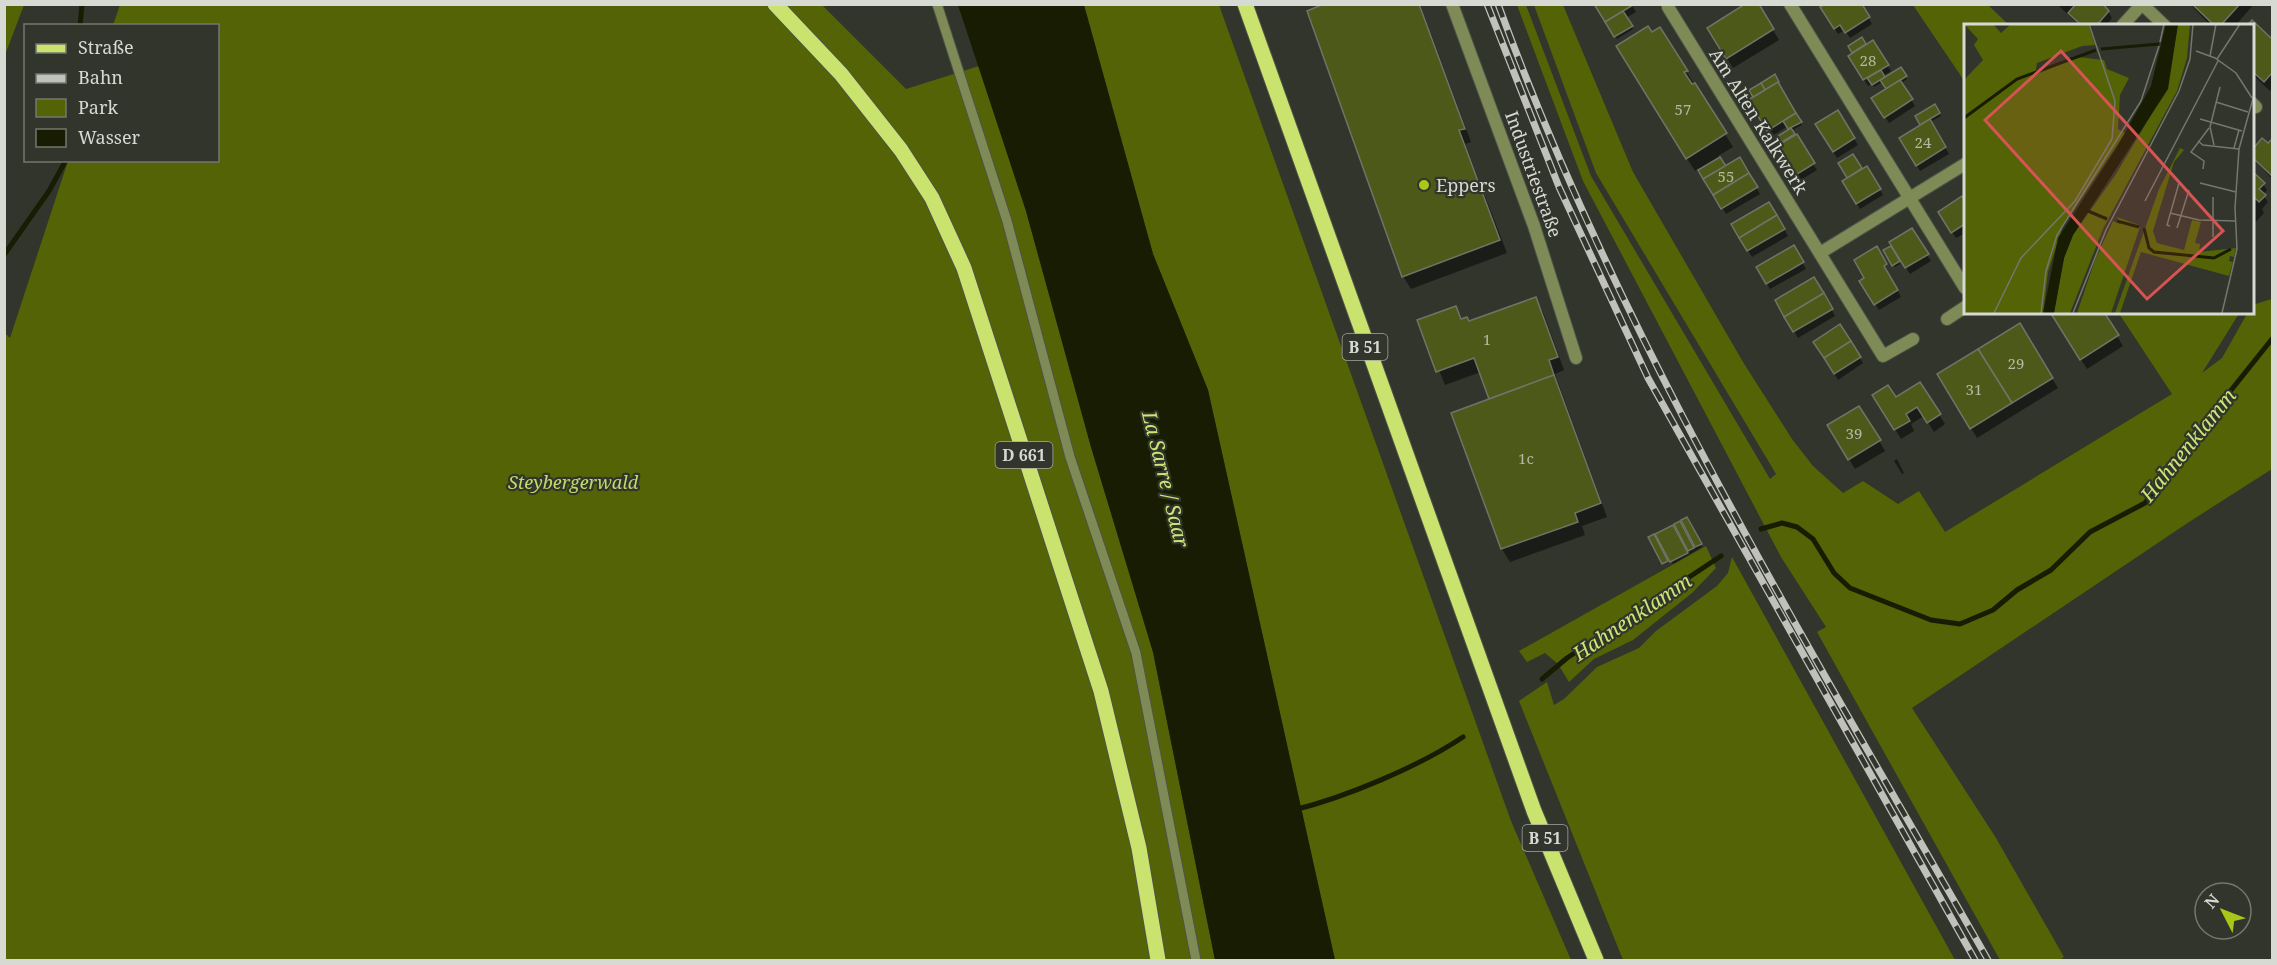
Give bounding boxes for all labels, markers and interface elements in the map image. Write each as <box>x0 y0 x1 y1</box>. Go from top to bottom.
legend <box>24 24 219 162</box>
inset map <box>1964 24 2253 314</box>
text: Straße <box>78 35 134 59</box>
street label: Am Alten Kalkwerk <box>1704 43 1814 199</box>
house number: 28 <box>1860 50 1876 70</box>
text: Bahn <box>78 65 123 89</box>
text: Park <box>78 95 118 119</box>
house number: 57 <box>1675 99 1691 119</box>
street label: Industriestraße <box>1500 107 1568 241</box>
text: Wasser <box>78 125 141 149</box>
house number: 24 <box>1915 132 1932 152</box>
house number: 55 <box>1718 166 1734 186</box>
place label: Eppers <box>1436 173 1496 197</box>
marker: Eppers <box>1417 178 1431 192</box>
house number: 1 <box>1483 329 1491 349</box>
road number: B 51 <box>1342 334 1388 360</box>
house number: 29 <box>2008 353 2024 373</box>
house number: 31 <box>1966 379 1982 399</box>
water label: Hahnenklamm <box>2133 383 2242 508</box>
water label: La Sarre / Saar <box>1136 407 1196 551</box>
house number: 39 <box>1846 423 1862 443</box>
road number: D 661 <box>996 442 1052 468</box>
house number: 1c <box>1518 448 1534 468</box>
park label: Steybergerwald <box>508 470 639 494</box>
water label: Hahnenklamm <box>1566 567 1697 667</box>
road number: B 51 <box>1522 825 1568 851</box>
north arrow <box>2193 881 2253 941</box>
text: N <box>2199 889 2225 913</box>

